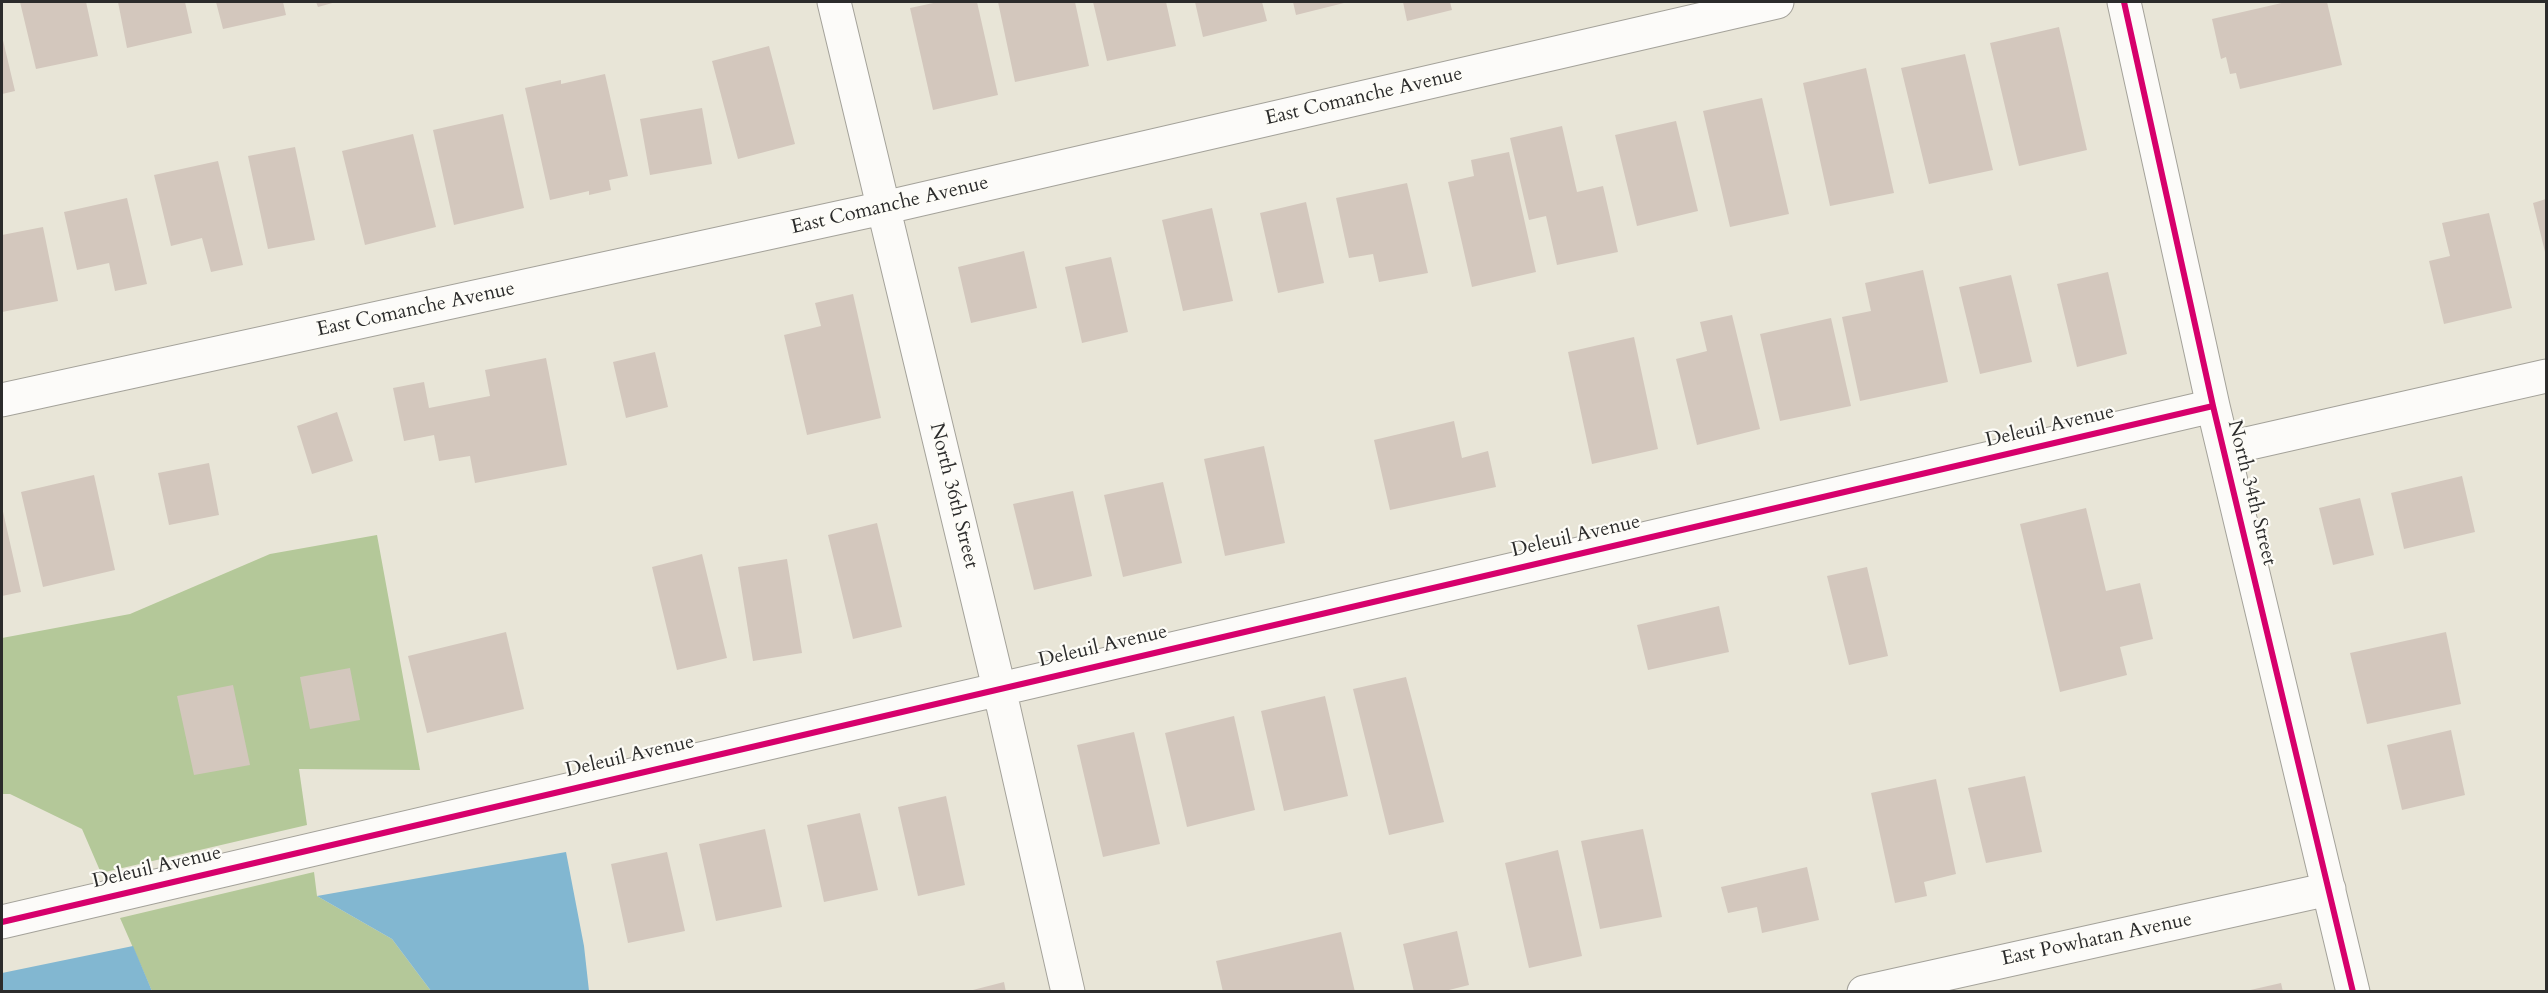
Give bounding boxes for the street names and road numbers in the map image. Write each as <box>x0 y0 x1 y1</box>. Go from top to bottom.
street label: East Comanche Avenue <box>1263 63 1465 131</box>
street label: East Comanche Avenue <box>789 172 991 240</box>
street label: East Comanche Avenue <box>315 277 517 343</box>
street label: Deleuil Avenue <box>1983 401 2117 453</box>
street label: North 34th Street <box>2221 418 2281 568</box>
street label: North 36th Street <box>923 421 983 571</box>
street label: Deleuil Avenue <box>1509 511 1643 563</box>
street label: Deleuil Avenue <box>1036 621 1170 673</box>
street label: Deleuil Avenue <box>563 731 697 783</box>
street label: Deleuil Avenue <box>90 842 224 894</box>
street label: East Powhatan Avenue <box>2000 908 2194 972</box>

